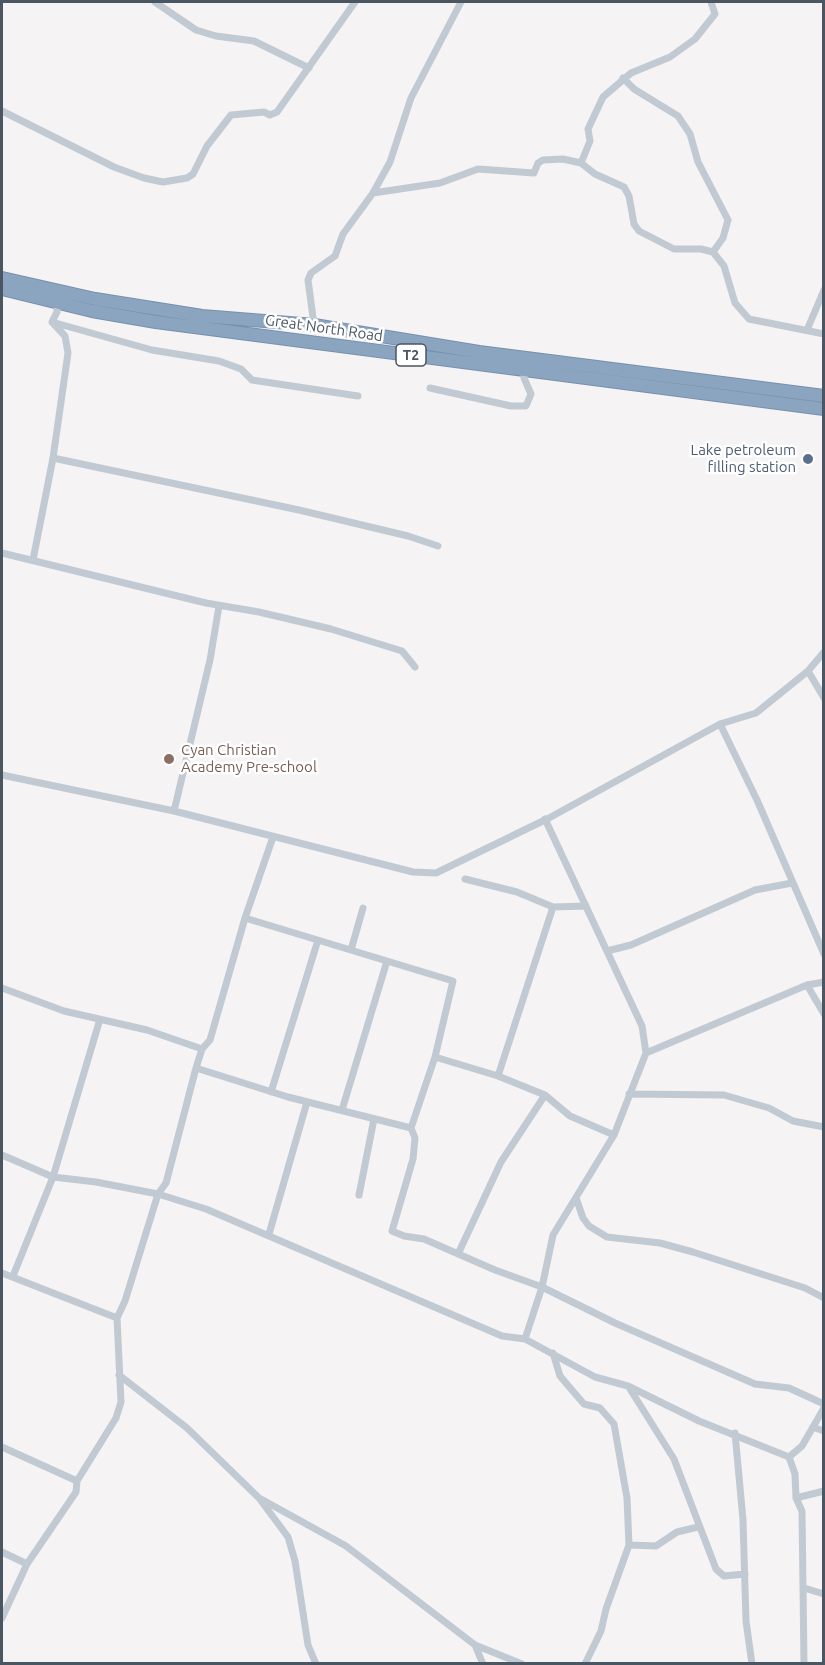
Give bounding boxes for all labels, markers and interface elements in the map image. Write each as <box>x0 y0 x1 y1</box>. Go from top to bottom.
street label: Great North Road <box>264 311 384 345</box>
road number: T2 <box>396 344 426 366</box>
place label: Lake petroleum filling station <box>690 441 796 476</box>
marker: Lake petroleum filling station <box>801 452 815 466</box>
place label: Cyan Christian Academy Pre-school <box>181 741 317 776</box>
marker: Cyan Christian Academy Pre-school <box>162 752 176 766</box>

